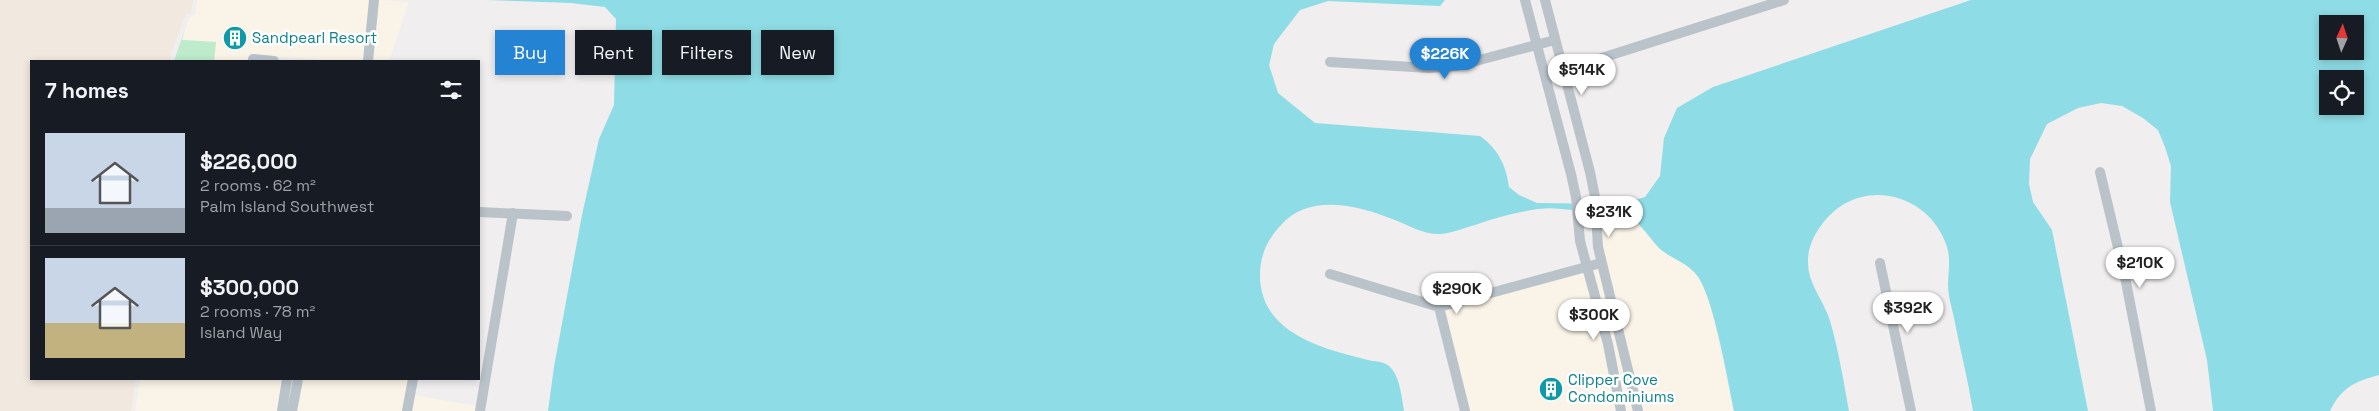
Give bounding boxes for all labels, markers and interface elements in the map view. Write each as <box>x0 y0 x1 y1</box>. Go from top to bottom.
north arrow <box>2319 15 2364 60</box>
map controls <box>2319 15 2364 115</box>
building icon: Sandpearl Resort <box>222 25 248 51</box>
place label: Sandpearl Resort <box>252 28 377 47</box>
chip: Buy <box>495 30 565 75</box>
chip: Rent <box>575 30 652 75</box>
chip: Filters <box>662 30 751 75</box>
chip: New <box>761 30 834 75</box>
pin: $226K <box>1410 38 1480 80</box>
text: $226K <box>1421 43 1469 64</box>
pin: $514K <box>1547 54 1617 96</box>
text: $514K <box>1559 59 1605 80</box>
button: locate <box>2319 70 2364 115</box>
icon: filters <box>437 76 465 104</box>
text: 7 homes <box>45 77 129 104</box>
text: $226,000 <box>200 148 297 175</box>
icon: home <box>85 153 145 213</box>
text: 2 rooms · 62 m² <box>200 175 316 196</box>
text: Palm Island Southwest <box>200 196 374 217</box>
pin: $231K <box>1574 196 1644 238</box>
text: $231K <box>1586 201 1632 222</box>
pin: $210K <box>2105 246 2175 289</box>
text: $210K <box>2117 252 2163 273</box>
pin: $290K <box>1422 272 1492 315</box>
text: $300,000 <box>200 274 299 301</box>
icon: home <box>85 278 145 338</box>
text: $290K <box>1432 278 1482 299</box>
pin: $392K <box>1873 292 1943 334</box>
text: $392K <box>1884 297 1932 318</box>
pin: $300K <box>1559 298 1629 341</box>
text: 2 rooms · 78 m² <box>200 301 315 322</box>
text: $300K <box>1569 304 1619 325</box>
text: Island Way <box>200 322 282 343</box>
place label: Clipper Cove Condominiums <box>1568 370 1675 406</box>
building icon: Clipper Cove Condominiums <box>1538 376 1564 402</box>

